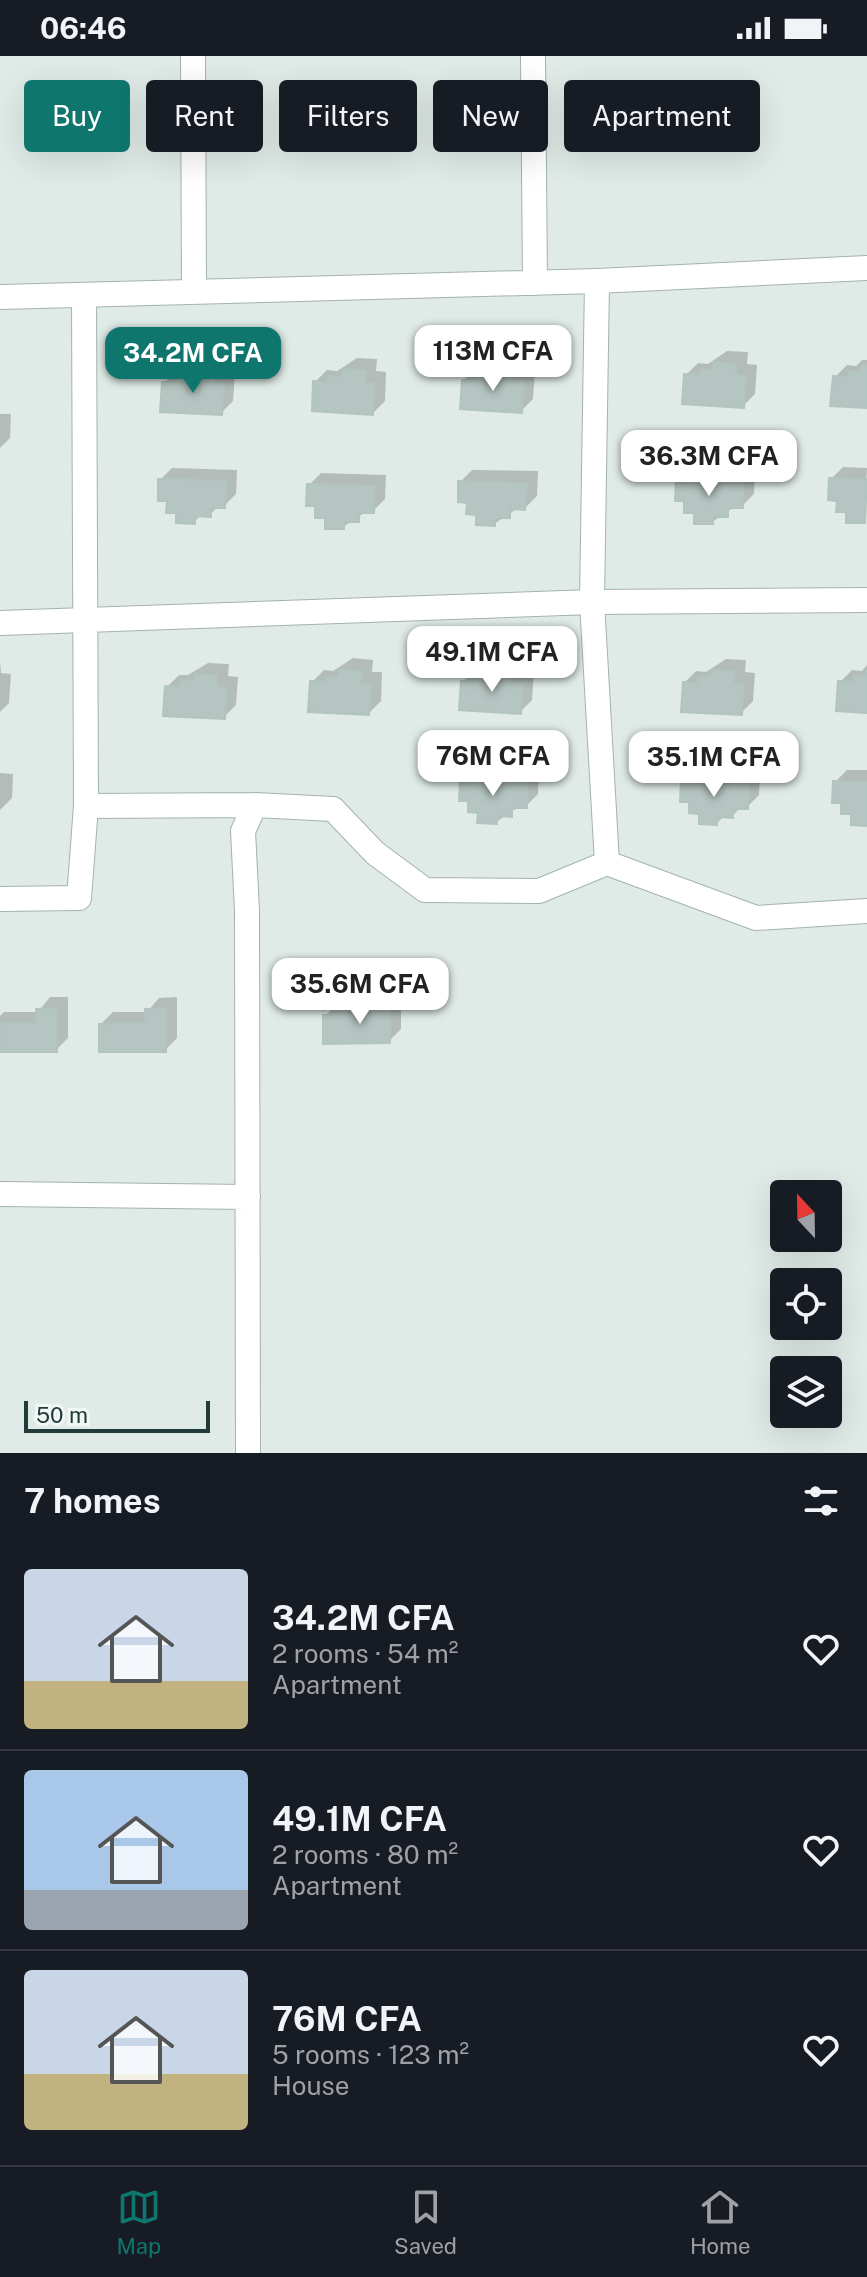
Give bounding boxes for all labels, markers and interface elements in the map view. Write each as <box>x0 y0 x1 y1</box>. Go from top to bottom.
text: 06:46 <box>40 10 127 46</box>
chip: Buy <box>24 80 130 152</box>
chip: Rent <box>146 80 263 152</box>
chip: Filters <box>279 80 417 152</box>
chip: New <box>433 80 548 152</box>
chip: Apartment <box>564 80 760 152</box>
pin: 113M CFA <box>410 325 576 393</box>
pin: 34.2M CFA <box>101 327 285 395</box>
text: 113M CFA <box>432 335 554 366</box>
text: 34.2M CFA <box>123 337 263 368</box>
pin: 36.3M CFA <box>617 430 801 498</box>
text: 36.3M CFA <box>639 440 779 471</box>
pin: 49.1M CFA <box>400 626 584 694</box>
text: 49.1M CFA <box>425 636 559 667</box>
pin: 76M CFA <box>419 730 567 798</box>
pin: 35.1M CFA <box>622 731 806 799</box>
text: 76M CFA <box>436 740 550 771</box>
text: 35.1M CFA <box>647 741 781 772</box>
pin: 35.6M CFA <box>268 958 452 1026</box>
text: 35.6M CFA <box>290 968 430 999</box>
north arrow <box>770 1180 842 1252</box>
map controls <box>770 1180 842 1428</box>
button: locate <box>770 1268 842 1340</box>
button: layers <box>770 1356 842 1428</box>
scale bar <box>24 1397 210 1433</box>
text: 50 m <box>36 1402 88 1428</box>
icon: filters <box>799 1479 843 1523</box>
text: 7 homes <box>24 1481 161 1521</box>
text: 34.2M CFA <box>272 1598 455 1638</box>
icon: home <box>88 1601 184 1697</box>
icon: heart <box>799 1627 843 1671</box>
text: 2 rooms · 54 m² <box>272 1638 458 1669</box>
text: Apartment <box>272 1669 402 1700</box>
text: 49.1M CFA <box>272 1799 447 1839</box>
icon: home <box>88 1802 184 1898</box>
icon: heart <box>799 1828 843 1872</box>
text: 2 rooms · 80 m² <box>272 1839 458 1870</box>
text: Apartment <box>272 1870 402 1901</box>
text: 76M CFA <box>272 1999 422 2039</box>
icon: home <box>88 2002 184 2098</box>
icon: heart <box>799 2028 843 2072</box>
text: 5 rooms · 123 m² <box>272 2039 469 2070</box>
text: House <box>272 2070 349 2101</box>
tab: Map <box>116 2185 161 2259</box>
tab: Saved <box>394 2185 457 2259</box>
tab: Home <box>690 2185 751 2259</box>

